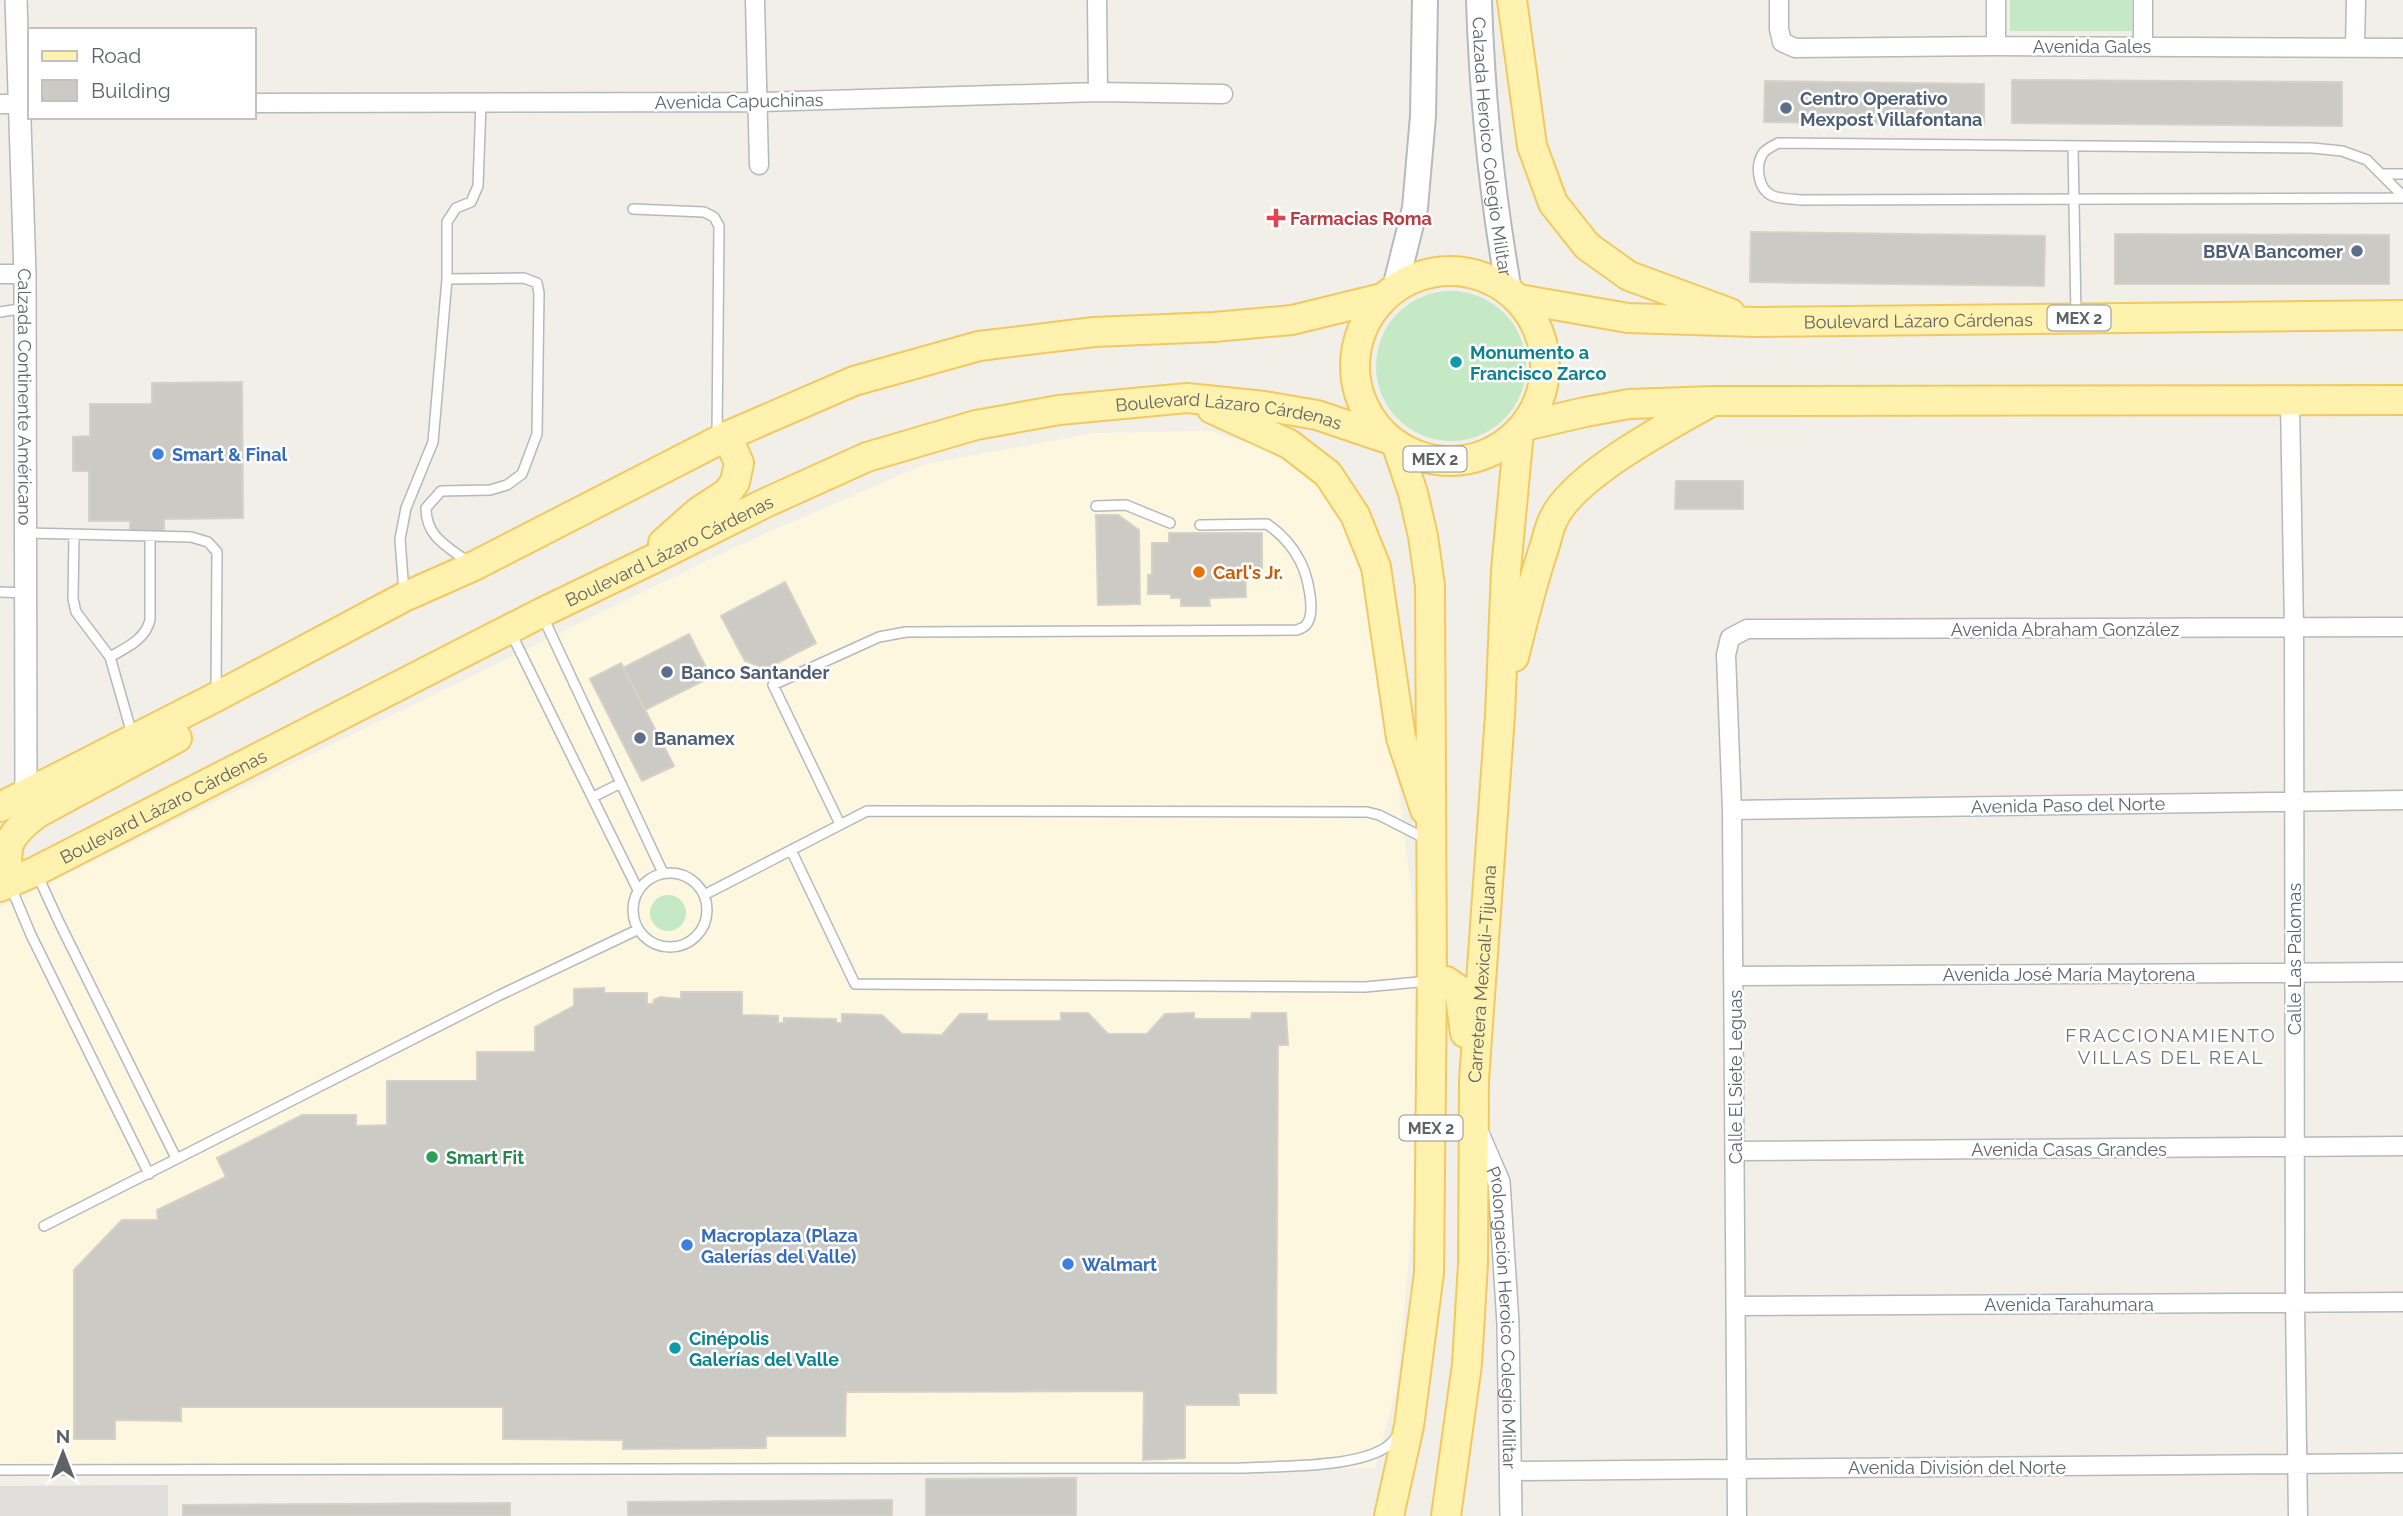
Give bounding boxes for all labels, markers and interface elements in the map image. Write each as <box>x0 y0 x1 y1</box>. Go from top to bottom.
street label: Calzada Heroico Colegio Militar <box>1469 16 1517 278</box>
legend <box>28 28 256 119</box>
street label: Avenida Gales <box>2033 36 2151 57</box>
text: Road <box>91 43 141 68</box>
text: Building <box>91 78 171 103</box>
place label: Centro Operativo Mexpost Villafontana <box>1800 88 1982 130</box>
street label: Avenida Capuchinas <box>654 89 824 113</box>
marker: Centro Operativo Mexpost Villafontana <box>1778 100 1794 116</box>
place label: Farmacias Roma <box>1290 208 1432 229</box>
marker: Farmacias Roma <box>1268 210 1284 226</box>
place label: BBVA Bancomer <box>2203 241 2343 262</box>
marker: BBVA Bancomer <box>2349 243 2365 259</box>
street label: Calzada Continente Américano <box>14 268 36 526</box>
road number: MEX 2 <box>2048 306 2110 330</box>
street label: Boulevard Lázaro Cárdenas <box>1804 309 2033 332</box>
place label: Monumento a Francisco Zarco <box>1470 342 1606 384</box>
marker: Monumento a Francisco Zarco <box>1448 354 1464 370</box>
street label: Boulevard Lázaro Cárdenas <box>1114 387 1345 433</box>
place label: Smart & Final <box>172 444 288 465</box>
marker: Smart & Final <box>150 446 166 462</box>
road number: MEX 2 <box>1404 446 1466 472</box>
street label: Boulevard Lázaro Cárdenas <box>562 490 776 610</box>
place label: Carl's Jr. <box>1213 562 1283 583</box>
marker: Carl's Jr. <box>1191 564 1207 580</box>
street label: Avenida Abraham González <box>1951 619 2179 640</box>
place label: Banco Santander <box>681 662 829 683</box>
marker: Banco Santander <box>659 664 675 680</box>
place label: Banamex <box>654 728 735 749</box>
marker: Banamex <box>632 730 648 746</box>
street label: Boulevard Lázaro Cárdenas <box>56 745 270 868</box>
street label: Avenida Paso del Norte <box>1971 793 2166 817</box>
street label: Carretera Mexicali–Tijuana <box>1463 864 1500 1084</box>
street label: Calle Las Palomas <box>2284 883 2305 1035</box>
street label: Avenida José María Maytorena <box>1943 964 2195 985</box>
street label: Calle El Siete Leguas <box>1725 989 1746 1164</box>
district label: FRACCIONAMIENTO VILLAS DEL REAL <box>2065 1024 2277 1068</box>
road number: MEX 2 <box>1400 1116 1462 1140</box>
street label: Avenida Casas Grandes <box>1971 1139 2167 1160</box>
place label: Smart Fit <box>446 1147 524 1168</box>
marker: Smart Fit <box>424 1149 440 1165</box>
street label: Prolongación Heroico Colegio Militar <box>1483 1163 1521 1470</box>
place label: Macroplaza (Plaza Galerías del Valle) <box>701 1225 858 1267</box>
marker: Macroplaza (Plaza Galerías del Valle) <box>679 1237 695 1253</box>
place label: Walmart <box>1082 1254 1157 1275</box>
marker: Walmart <box>1060 1256 1076 1272</box>
street label: Avenida Tarahumara <box>1984 1294 2154 1315</box>
place label: Cinépolis Galerías del Valle <box>689 1328 839 1370</box>
marker: Cinépolis Galerías del Valle <box>667 1340 683 1356</box>
north arrow <box>28 1418 98 1488</box>
text: N <box>56 1425 70 1447</box>
street label: Avenida División del Norte <box>1848 1457 2066 1478</box>

